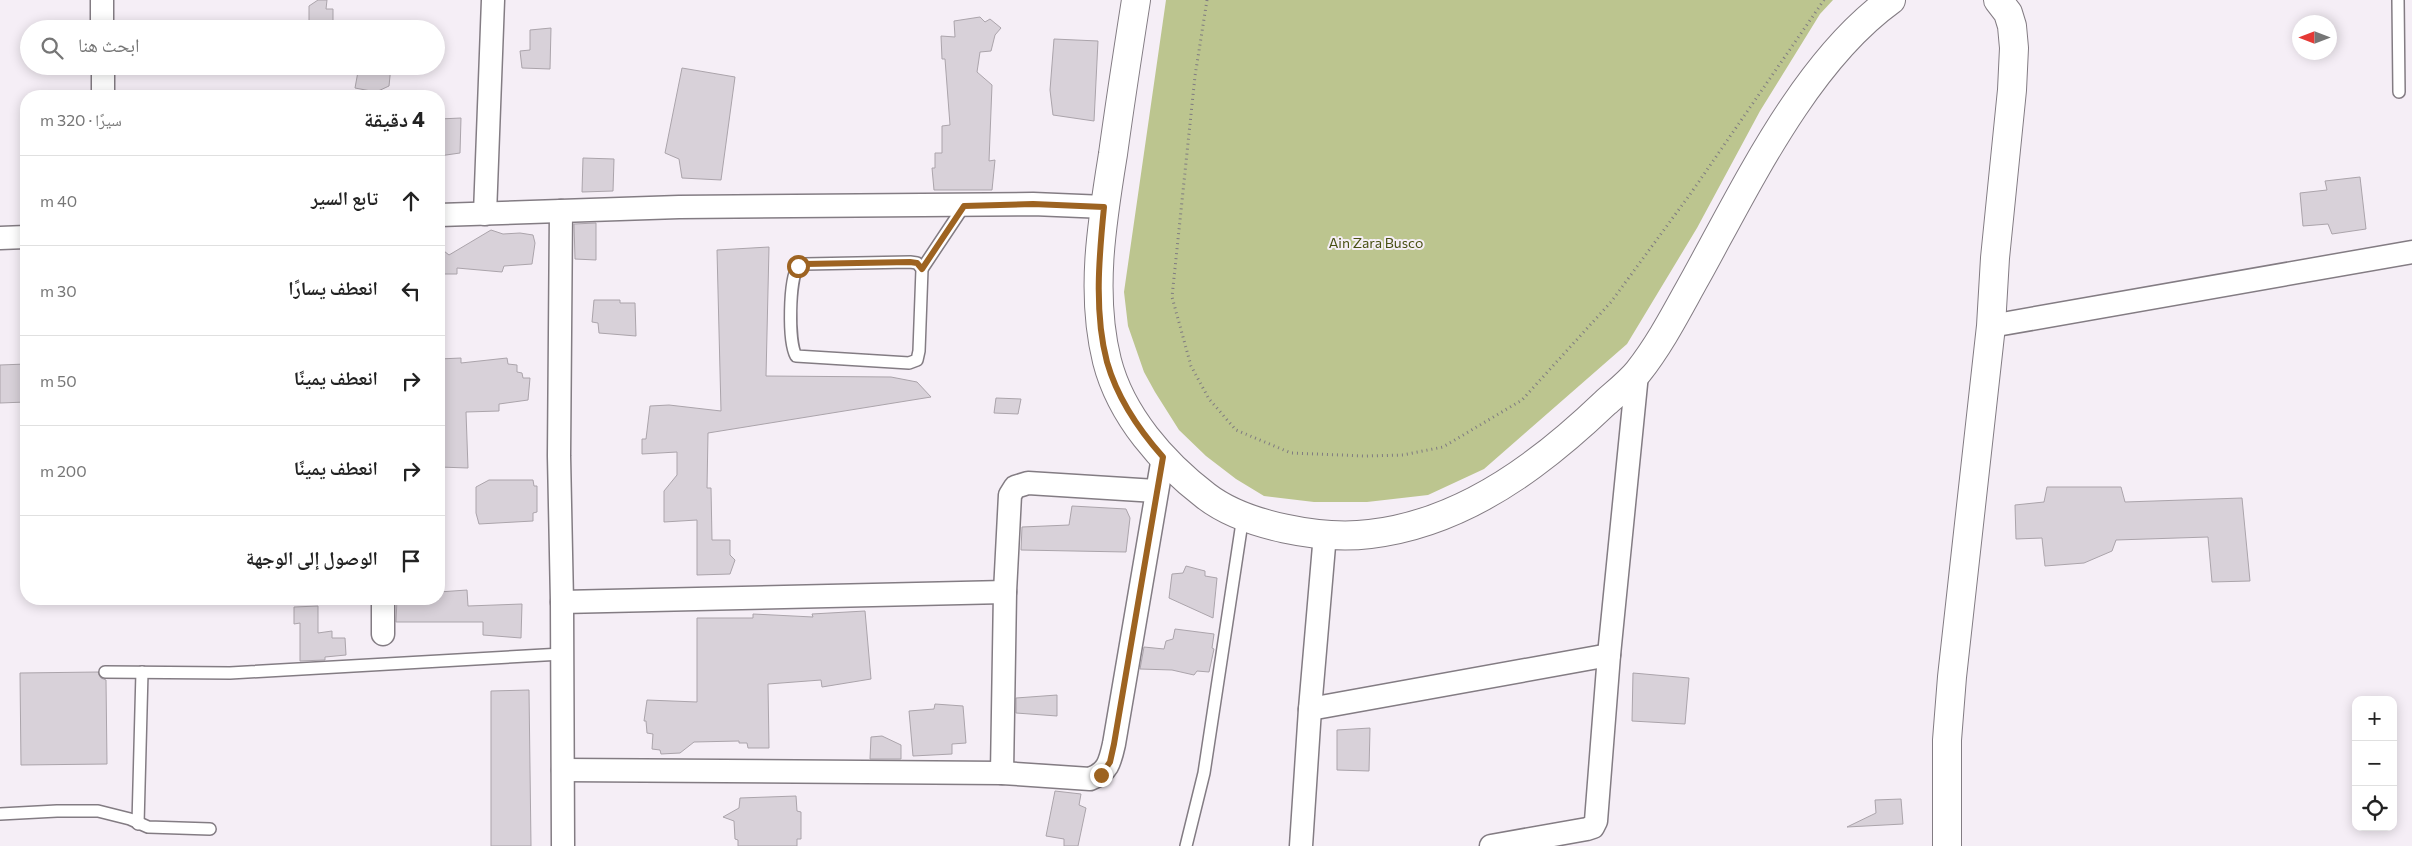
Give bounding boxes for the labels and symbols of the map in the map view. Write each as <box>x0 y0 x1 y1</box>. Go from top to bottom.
north arrow <box>2292 15 2337 60</box>
park label: Ain Zara Busco <box>1329 234 1423 251</box>
route start <box>787 255 810 278</box>
route end <box>1090 764 1113 787</box>

